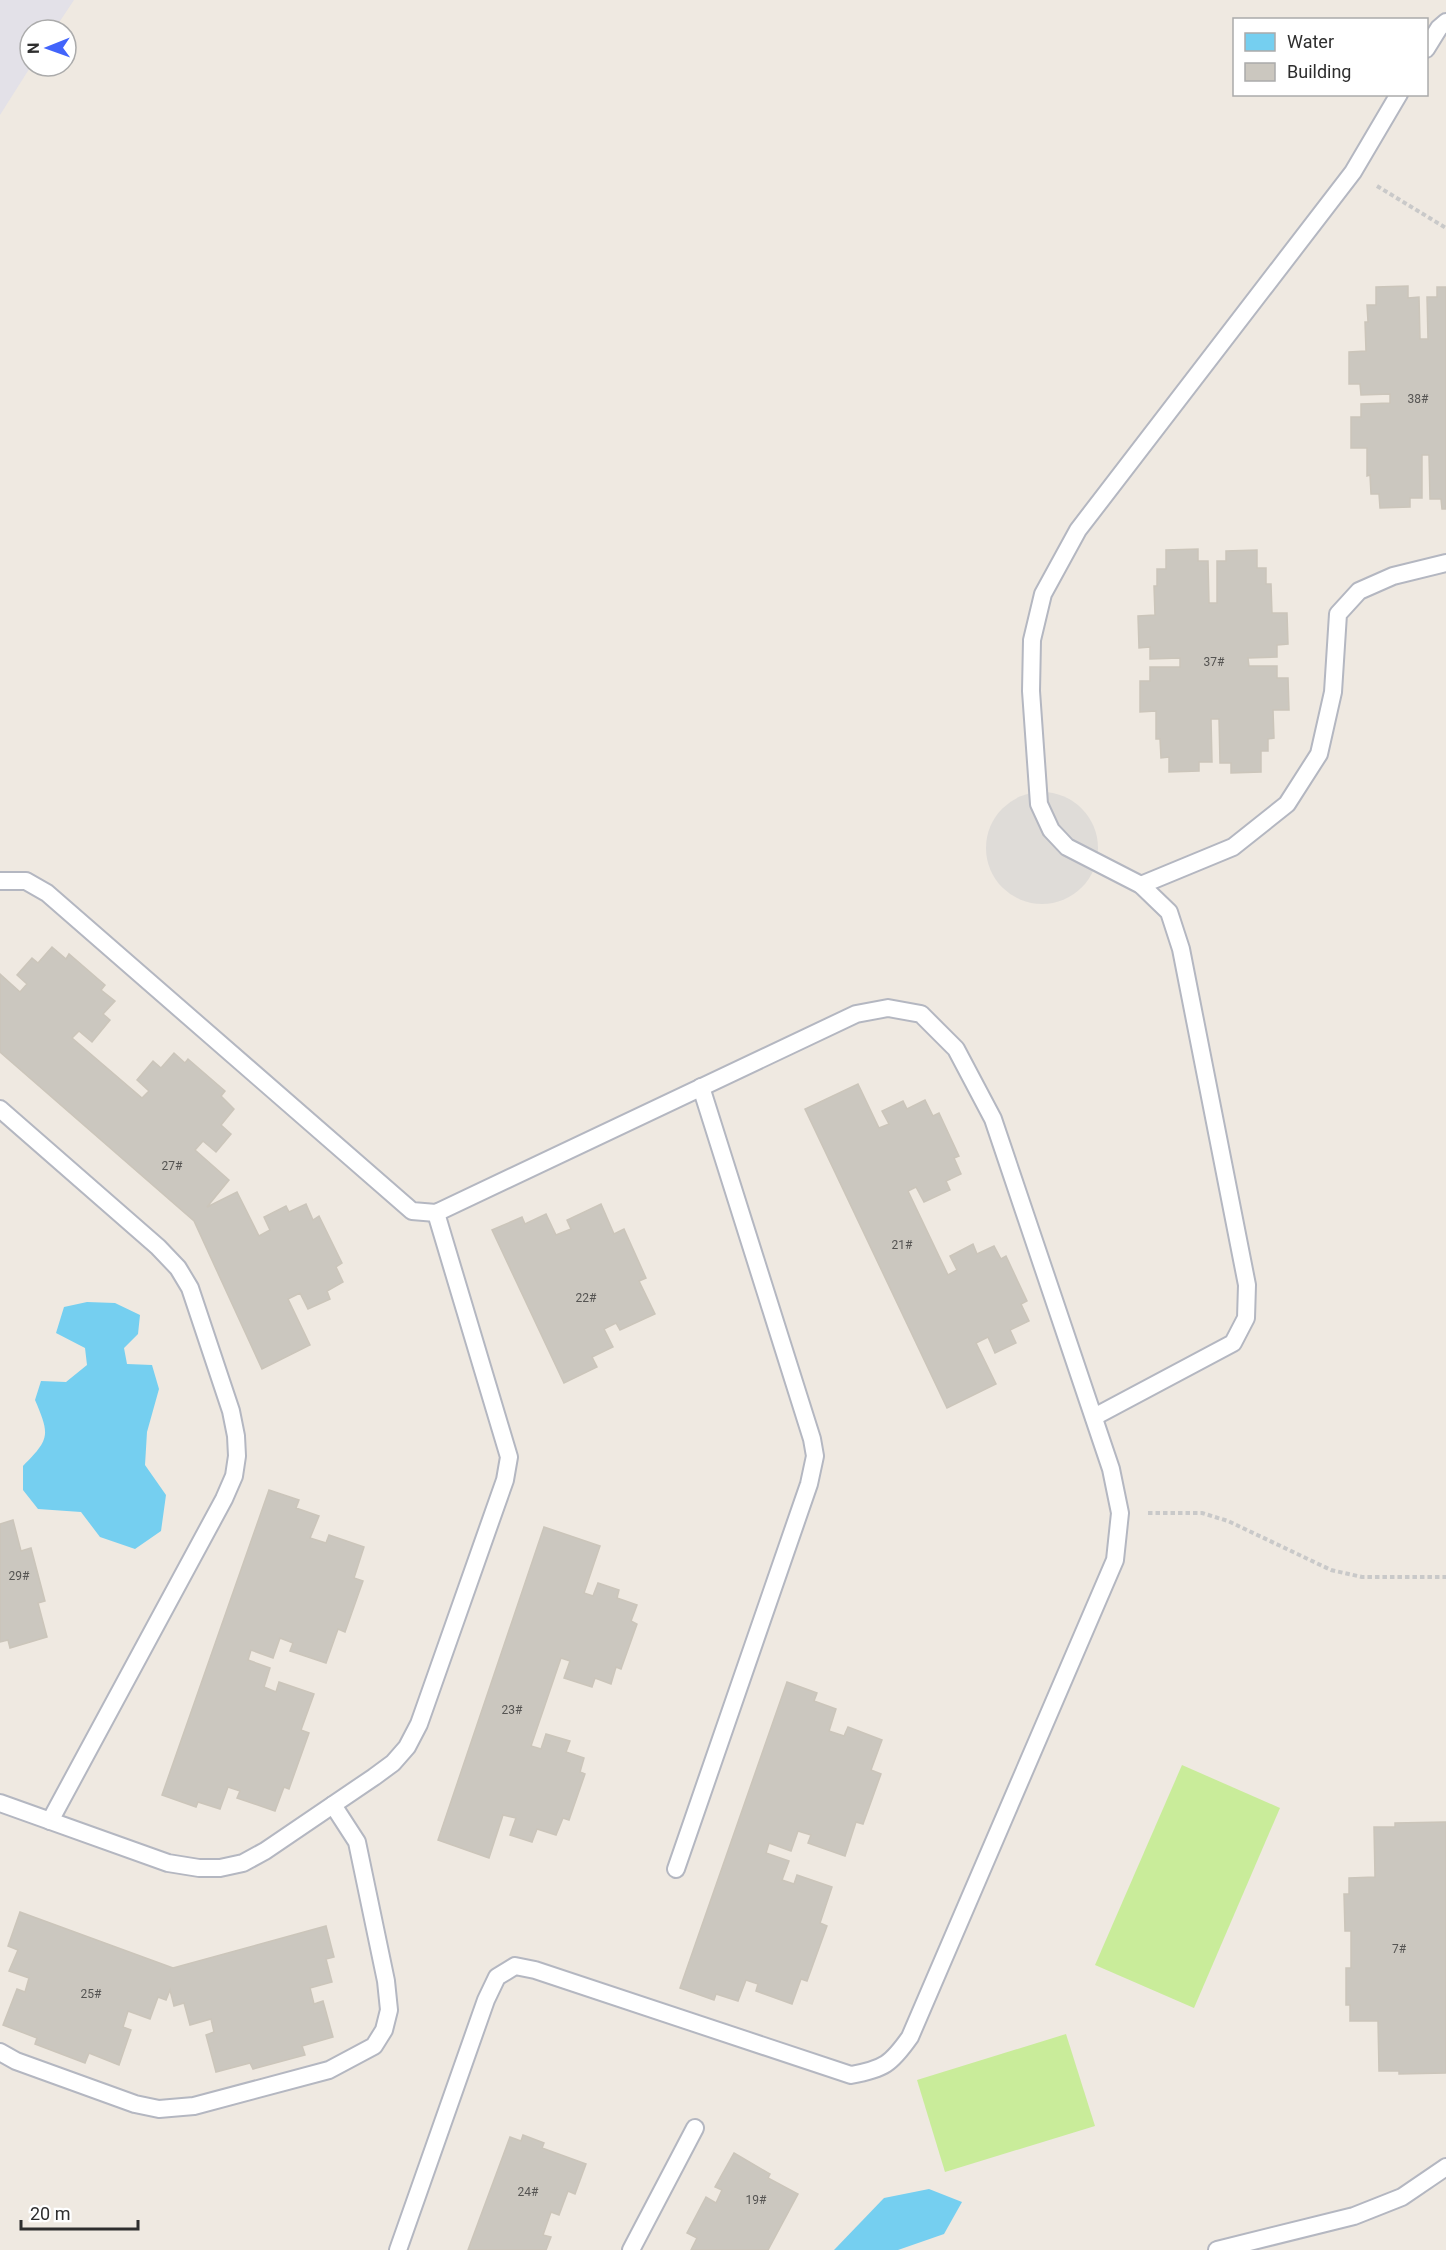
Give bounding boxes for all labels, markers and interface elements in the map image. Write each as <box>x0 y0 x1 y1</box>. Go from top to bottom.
north arrow <box>18 18 78 78</box>
legend <box>1233 18 1428 96</box>
text: Water <box>1287 31 1334 52</box>
text: N <box>24 42 43 54</box>
text: Building <box>1287 61 1351 82</box>
house number: 38# <box>1408 392 1429 406</box>
house number: 37# <box>1204 655 1225 669</box>
house number: 27# <box>162 1159 183 1173</box>
house number: 21# <box>892 1238 913 1252</box>
house number: 22# <box>576 1291 597 1305</box>
house number: 29# <box>9 1569 30 1583</box>
house number: 23# <box>502 1703 523 1717</box>
house number: 7# <box>1392 1942 1407 1956</box>
house number: 25# <box>81 1987 102 2001</box>
house number: 24# <box>518 2185 539 2199</box>
scale bar <box>21 2193 138 2231</box>
house number: 19# <box>746 2193 767 2207</box>
text: 20 m <box>30 2203 70 2224</box>

